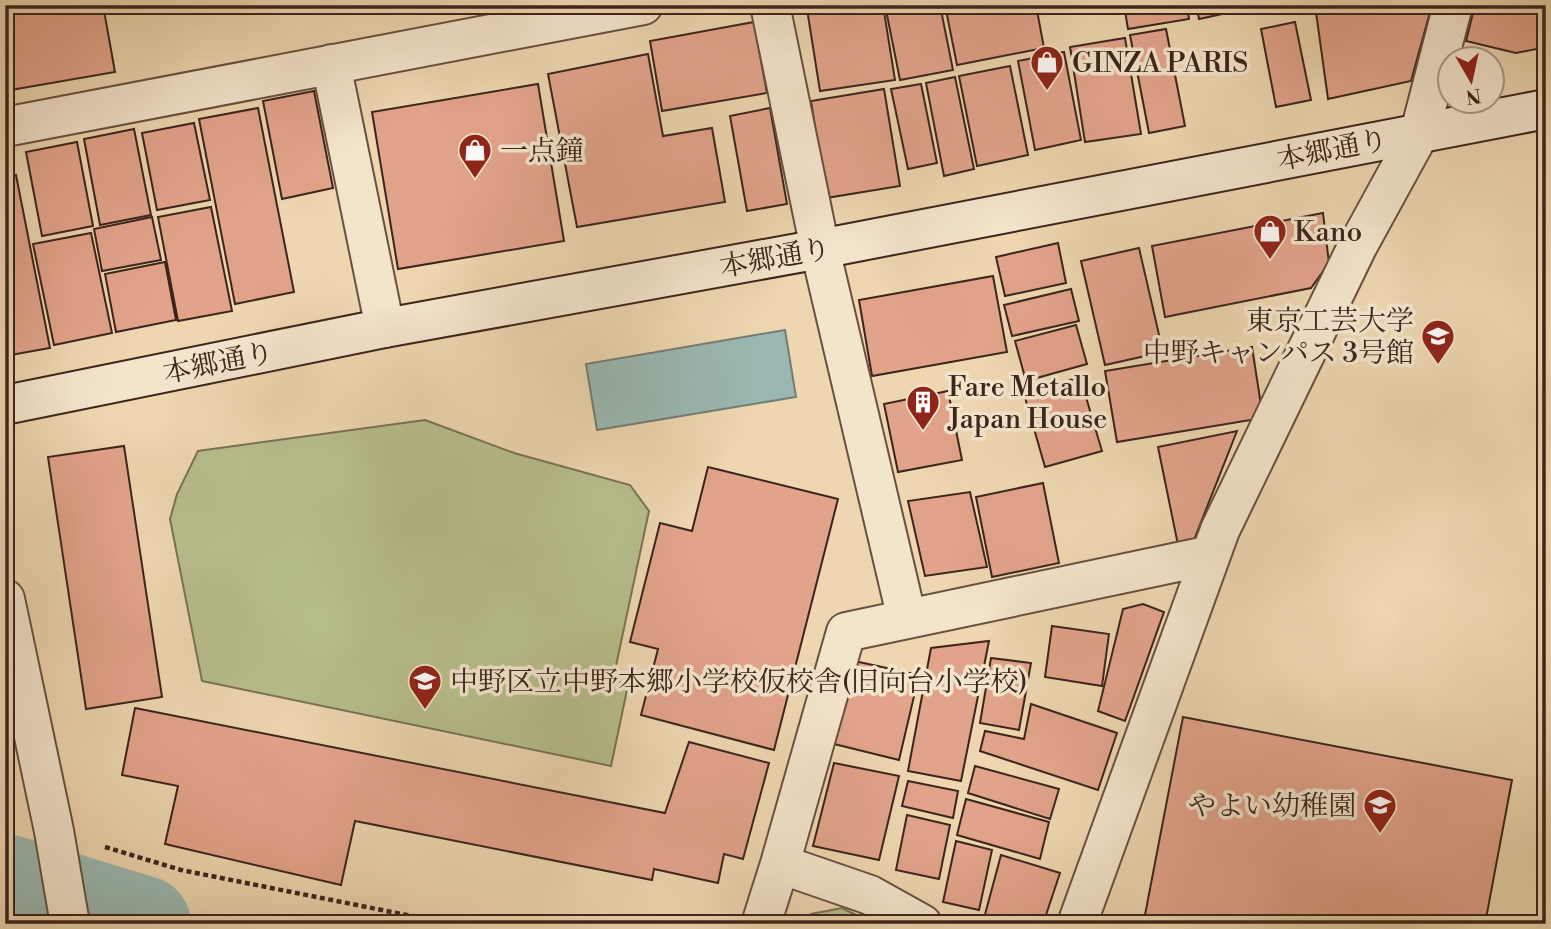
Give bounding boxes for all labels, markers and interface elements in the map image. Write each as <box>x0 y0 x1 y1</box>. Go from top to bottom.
shop icon: GINZA PARIS <box>1028 43 1066 92</box>
place label: GINZA PARIS <box>1072 46 1248 81</box>
north arrow <box>1436 46 1506 116</box>
text: N <box>1464 83 1483 109</box>
street label: 本郷通り <box>1274 123 1391 178</box>
shop icon: 一点鐘 <box>456 131 494 180</box>
place label: 一点鐘 <box>500 134 584 169</box>
shop icon: Kano <box>1251 212 1289 261</box>
place label: Kano <box>1294 215 1362 250</box>
street label: 本郷通り <box>717 232 833 285</box>
place label: 東京工芸大学 中野キャンパス 3号館 <box>1143 304 1414 371</box>
school or university icon: 東京工芸大学 中野キャンパス 3号館 <box>1419 317 1457 366</box>
street label: 本郷通り <box>160 336 277 391</box>
place label: Fare Metallo Japan House <box>947 370 1107 437</box>
building icon: Fare Metallo Japan House <box>904 383 942 432</box>
school or university icon: 中野区立中野本郷小学校仮校舎(旧向台小学校) <box>406 662 444 711</box>
place label: 中野区立中野本郷小学校仮校舎(旧向台小学校) <box>450 665 1027 700</box>
school or university icon: やよい幼稚園 <box>1361 786 1399 835</box>
place label: やよい幼稚園 <box>1188 789 1356 824</box>

